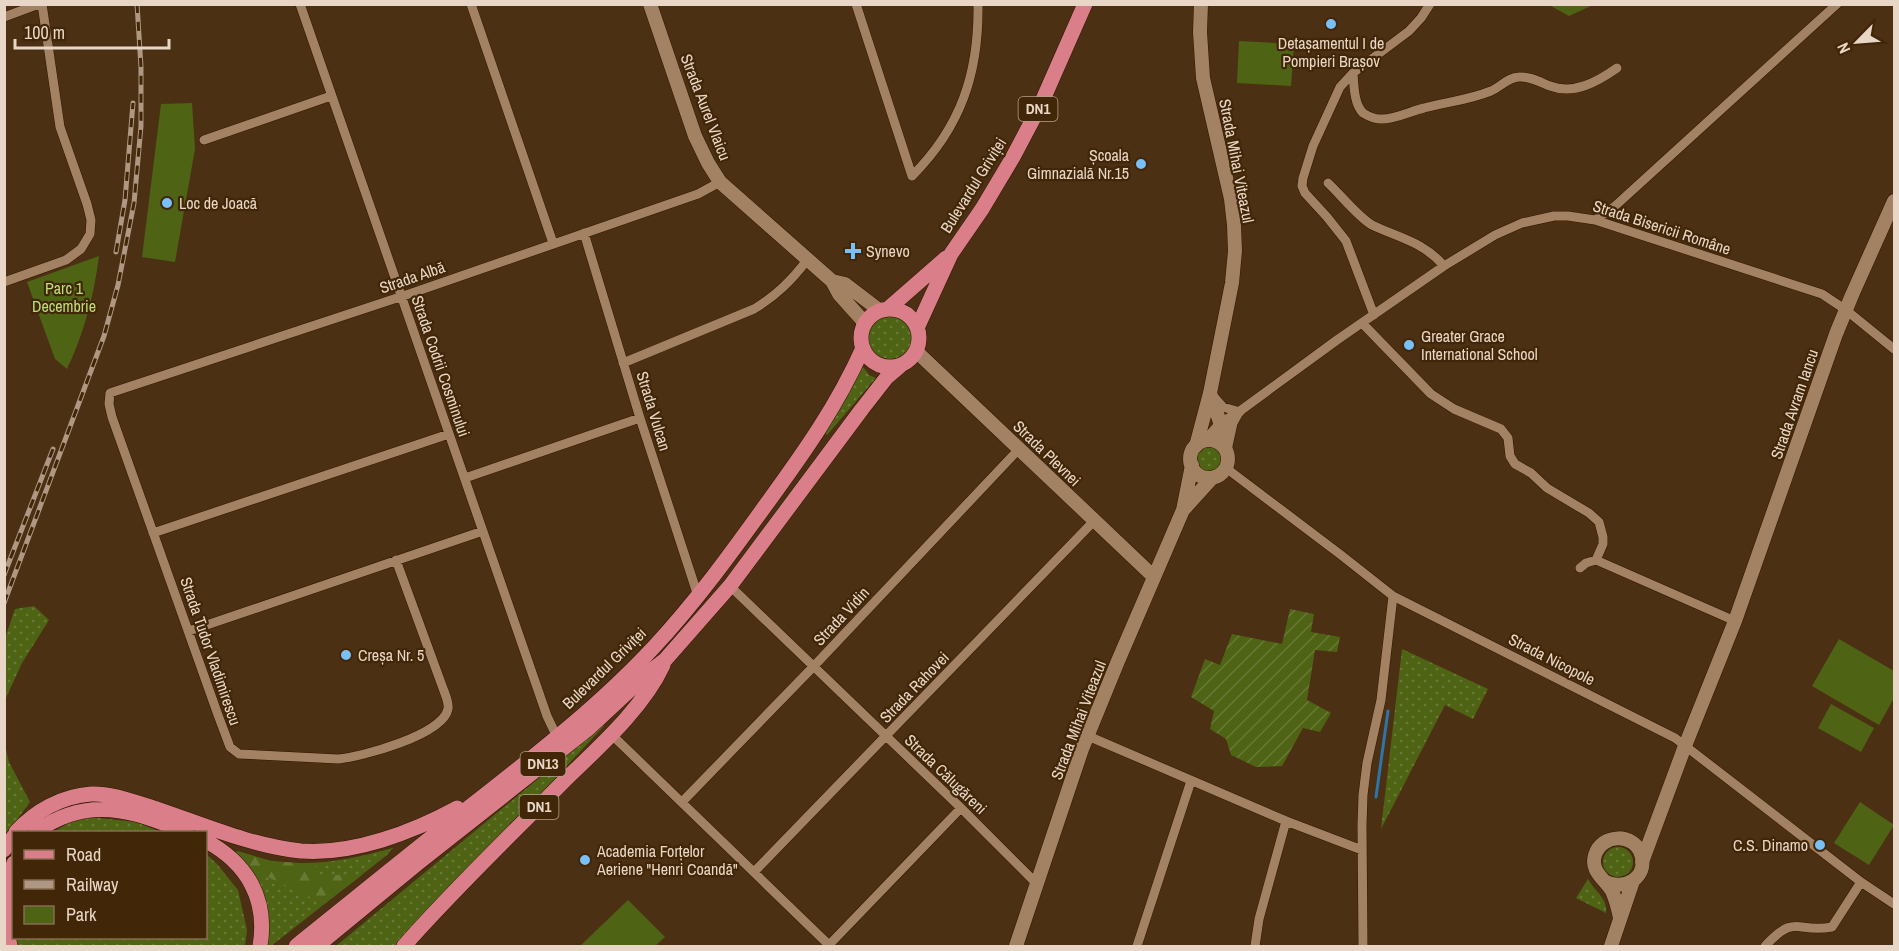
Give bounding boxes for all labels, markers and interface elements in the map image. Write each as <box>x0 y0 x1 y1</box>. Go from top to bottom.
scale bar <box>15 12 170 50</box>
north arrow <box>1827 12 1887 72</box>
marker: Detașamentul I de Pompieri Brașov <box>1324 17 1338 31</box>
text: 100 m <box>24 20 65 45</box>
place label: Detașamentul I de Pompieri Brașov <box>1278 32 1384 72</box>
text: N <box>1831 39 1855 57</box>
street label: Strada Aurel Vlaicu <box>676 51 736 163</box>
road number: DN1 <box>1018 97 1058 121</box>
street label: Strada Mihai Viteazul <box>1214 97 1260 225</box>
street label: Bulevardul Griviței <box>935 133 1011 237</box>
place label: Școala Gimnazială Nr.15 <box>1027 144 1130 184</box>
marker: Școala Gimnazială Nr.15 <box>1134 157 1148 171</box>
place label: Loc de Joacă <box>179 192 258 214</box>
street label: Strada Bisericii Române <box>1590 194 1734 260</box>
marker: Loc de Joacă <box>160 196 174 210</box>
place label: Synevo <box>866 240 910 262</box>
marker: Synevo <box>844 242 862 260</box>
street label: Strada Albă <box>376 255 448 298</box>
park label: Parc 1 Decembrie <box>32 277 96 317</box>
street label: Strada Codrii Cosminului <box>406 292 476 440</box>
place label: Greater Grace International School <box>1421 325 1538 365</box>
marker: Greater Grace International School <box>1402 338 1416 352</box>
street label: Strada Avram Iancu <box>1765 346 1823 462</box>
street label: Strada Vulcan <box>632 369 676 453</box>
street label: Strada Plevnei <box>1008 415 1086 491</box>
street label: Strada Tudor Vladimirescu <box>175 574 247 728</box>
street label: Strada Vidin <box>808 582 874 650</box>
street label: Bulevardul Griviței <box>557 622 651 714</box>
street label: Strada Nicopole <box>1505 628 1599 690</box>
place label: Creșa Nr. 5 <box>358 644 424 666</box>
street label: Strada Rahovei <box>874 647 954 727</box>
marker: Creșa Nr. 5 <box>339 648 353 662</box>
street label: Strada Mihai Viteazul <box>1045 657 1111 783</box>
street label: Strada Călugăreni <box>900 729 992 819</box>
road number: DN13 <box>520 752 566 776</box>
road number: DN1 <box>520 795 558 819</box>
legend <box>12 831 207 939</box>
place label: C.S. Dinamo <box>1733 834 1808 856</box>
marker: C.S. Dinamo <box>1813 838 1827 852</box>
place label: Academia Forțelor Aeriene "Henri Coandă" <box>596 840 738 880</box>
text: Road <box>66 842 101 867</box>
marker: Academia Forțelor Aeriene "Henri Coandă" <box>578 853 592 867</box>
text: Railway <box>66 872 119 897</box>
text: Park <box>66 902 97 927</box>

